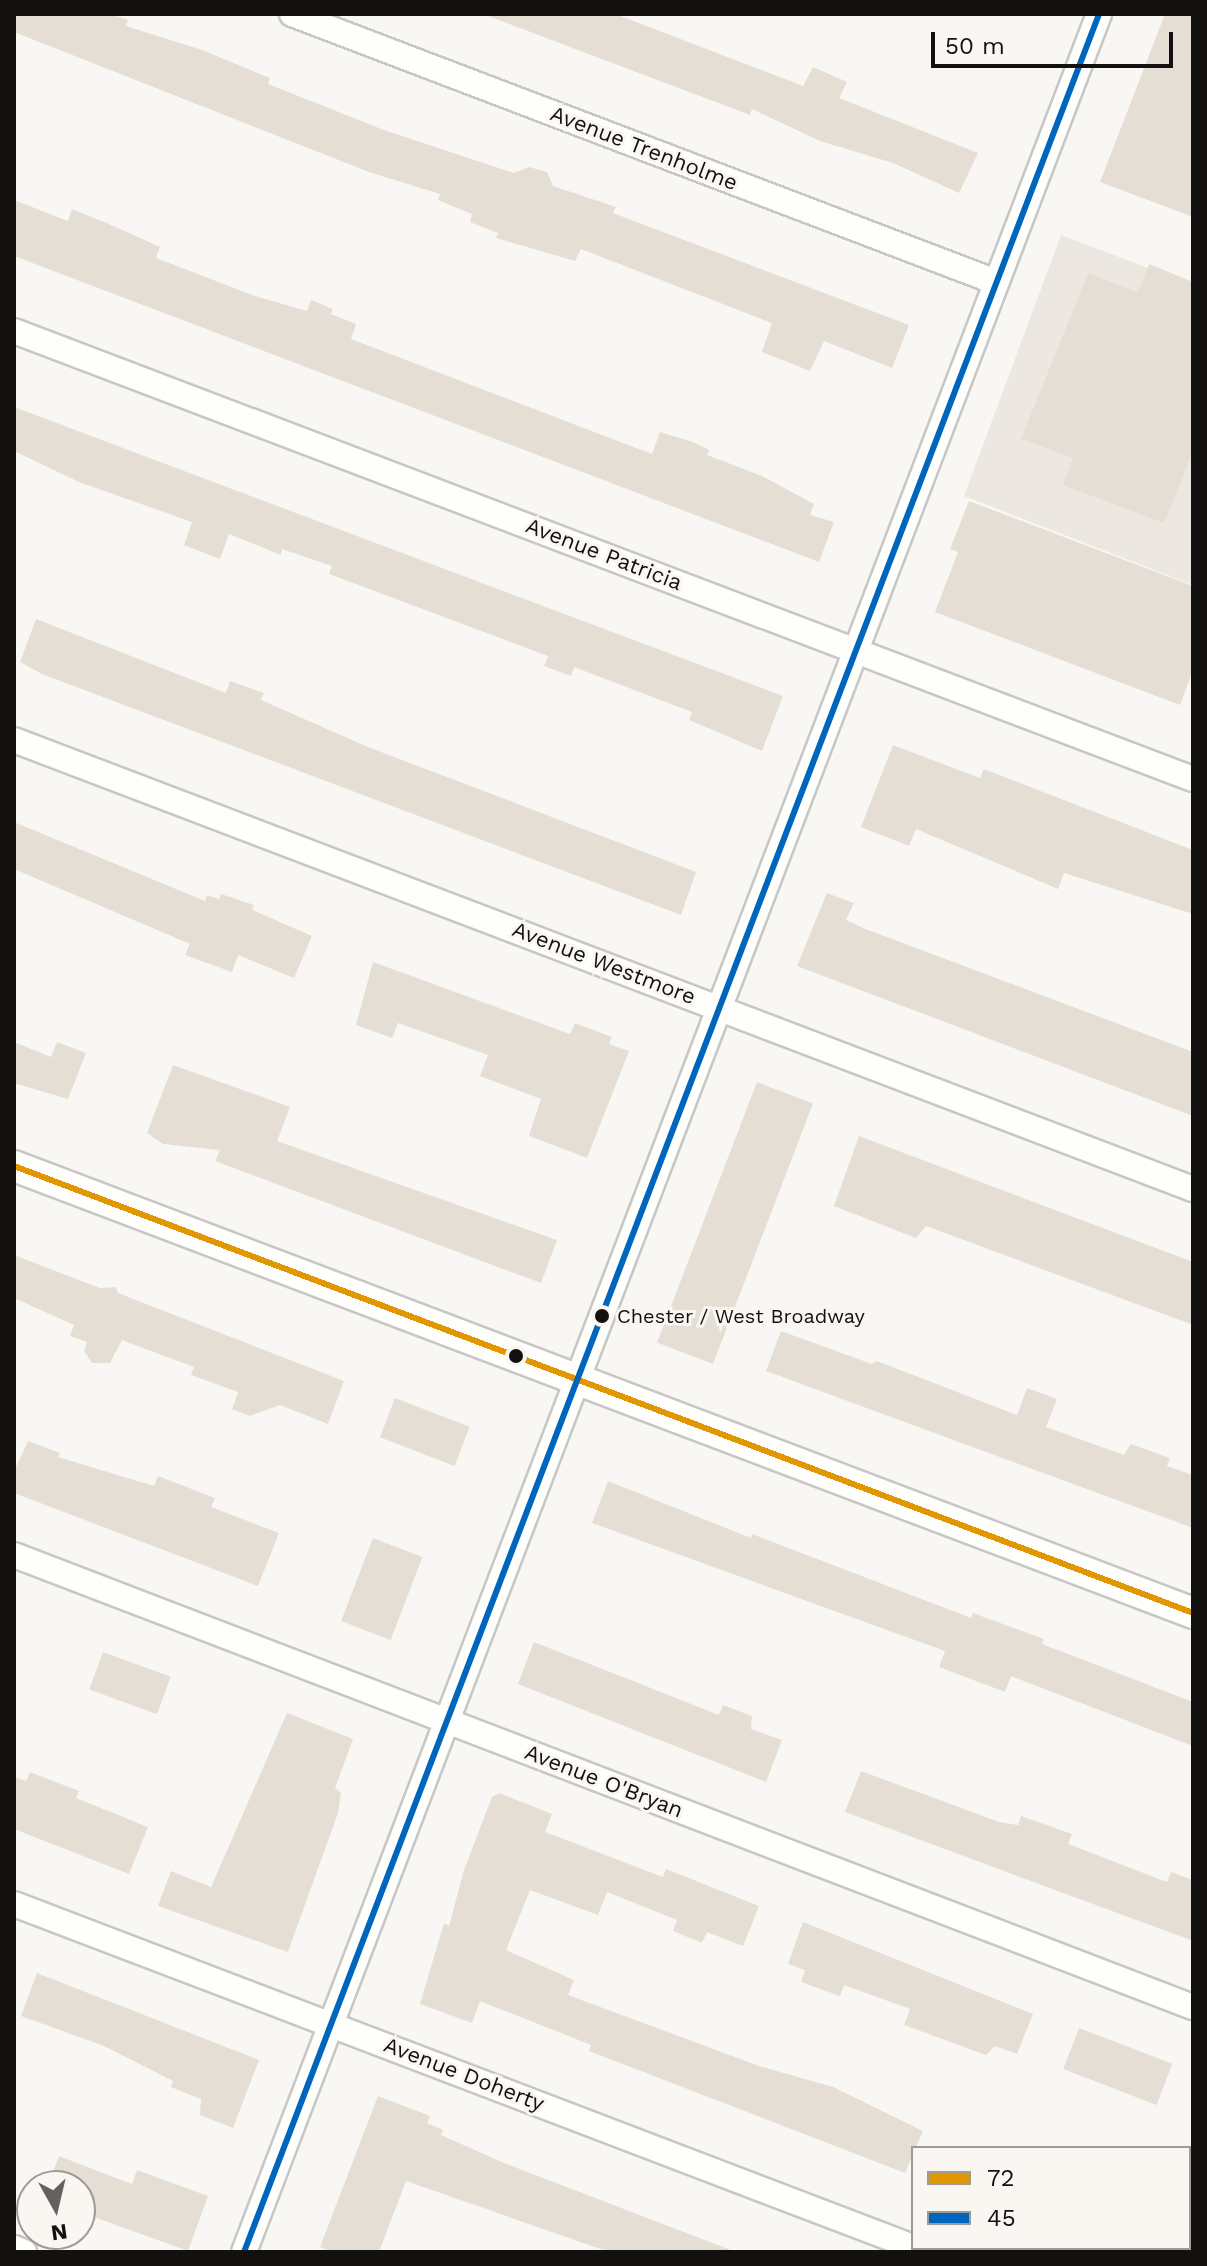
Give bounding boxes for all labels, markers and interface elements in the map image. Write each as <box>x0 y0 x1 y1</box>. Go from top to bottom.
scale bar <box>935 16 1177 66</box>
text: 50 m <box>945 32 1005 60</box>
street label: Avenue Trenholme <box>546 100 742 196</box>
street label: Avenue Patricia <box>522 512 686 596</box>
street label: Avenue Westmore <box>508 916 700 1010</box>
place label: Chester / West Broadway <box>617 1304 866 1328</box>
marker: Chester / West Broadway <box>594 1308 610 1324</box>
unlabelled marker <box>508 1348 524 1364</box>
street label: Avenue O'Bryan <box>521 1739 687 1823</box>
street label: Avenue Doherty <box>380 2031 548 2117</box>
legend <box>911 2146 1191 2250</box>
text: 72 <box>987 2164 1014 2192</box>
north arrow <box>16 2170 96 2250</box>
text: 45 <box>987 2204 1016 2232</box>
text: N <box>49 2219 69 2246</box>

